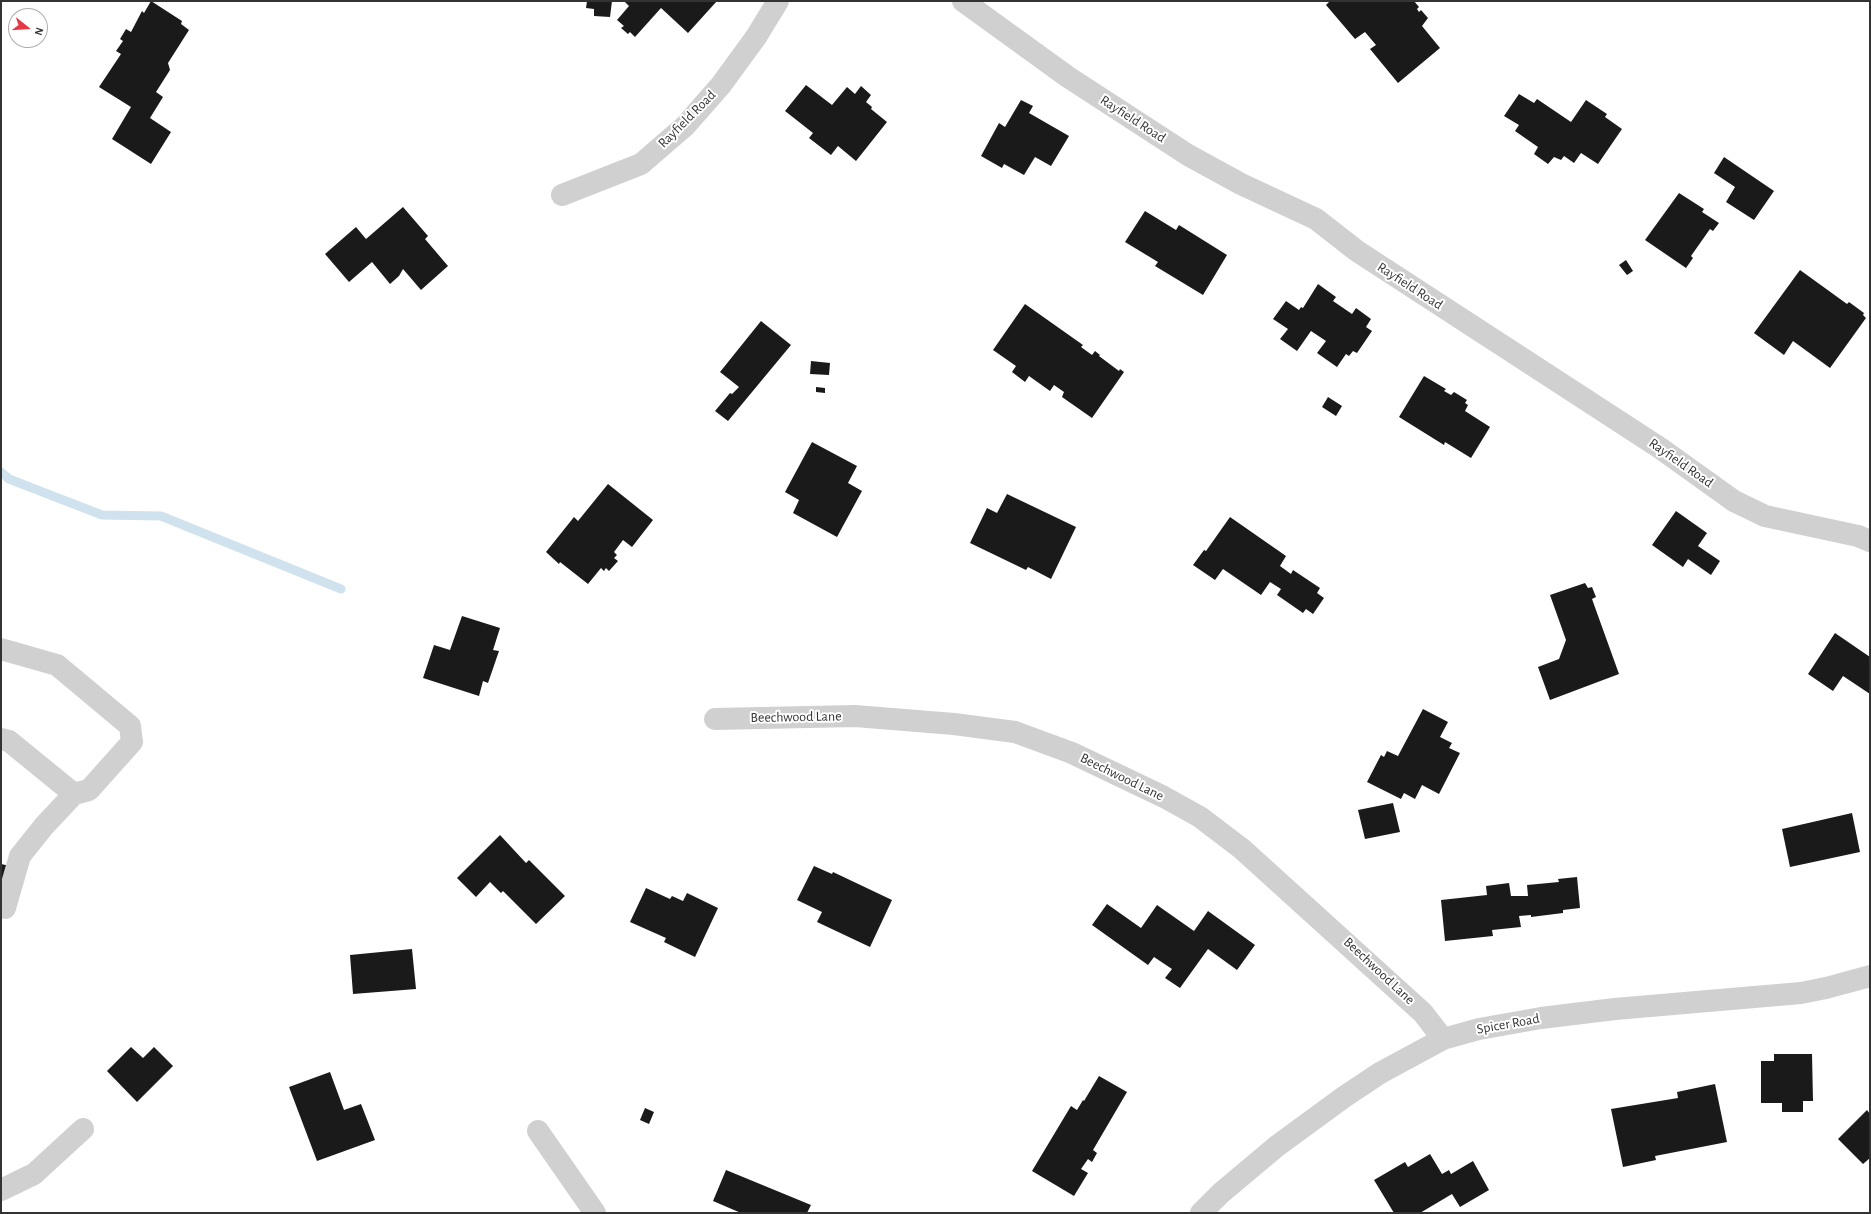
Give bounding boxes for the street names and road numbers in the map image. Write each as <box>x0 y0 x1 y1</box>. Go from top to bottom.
street label: Rayfield Road <box>655 87 719 151</box>
street label: Rayfield Road <box>1097 92 1169 146</box>
street label: Rayfield Road <box>1374 259 1446 313</box>
street label: Rayfield Road <box>1646 435 1716 491</box>
street label: Beechwood Lane <box>750 708 842 726</box>
street label: Beechwood Lane <box>1077 749 1167 805</box>
street label: Beechwood Lane <box>1340 934 1418 1008</box>
street label: Spicer Road <box>1475 1010 1541 1038</box>

